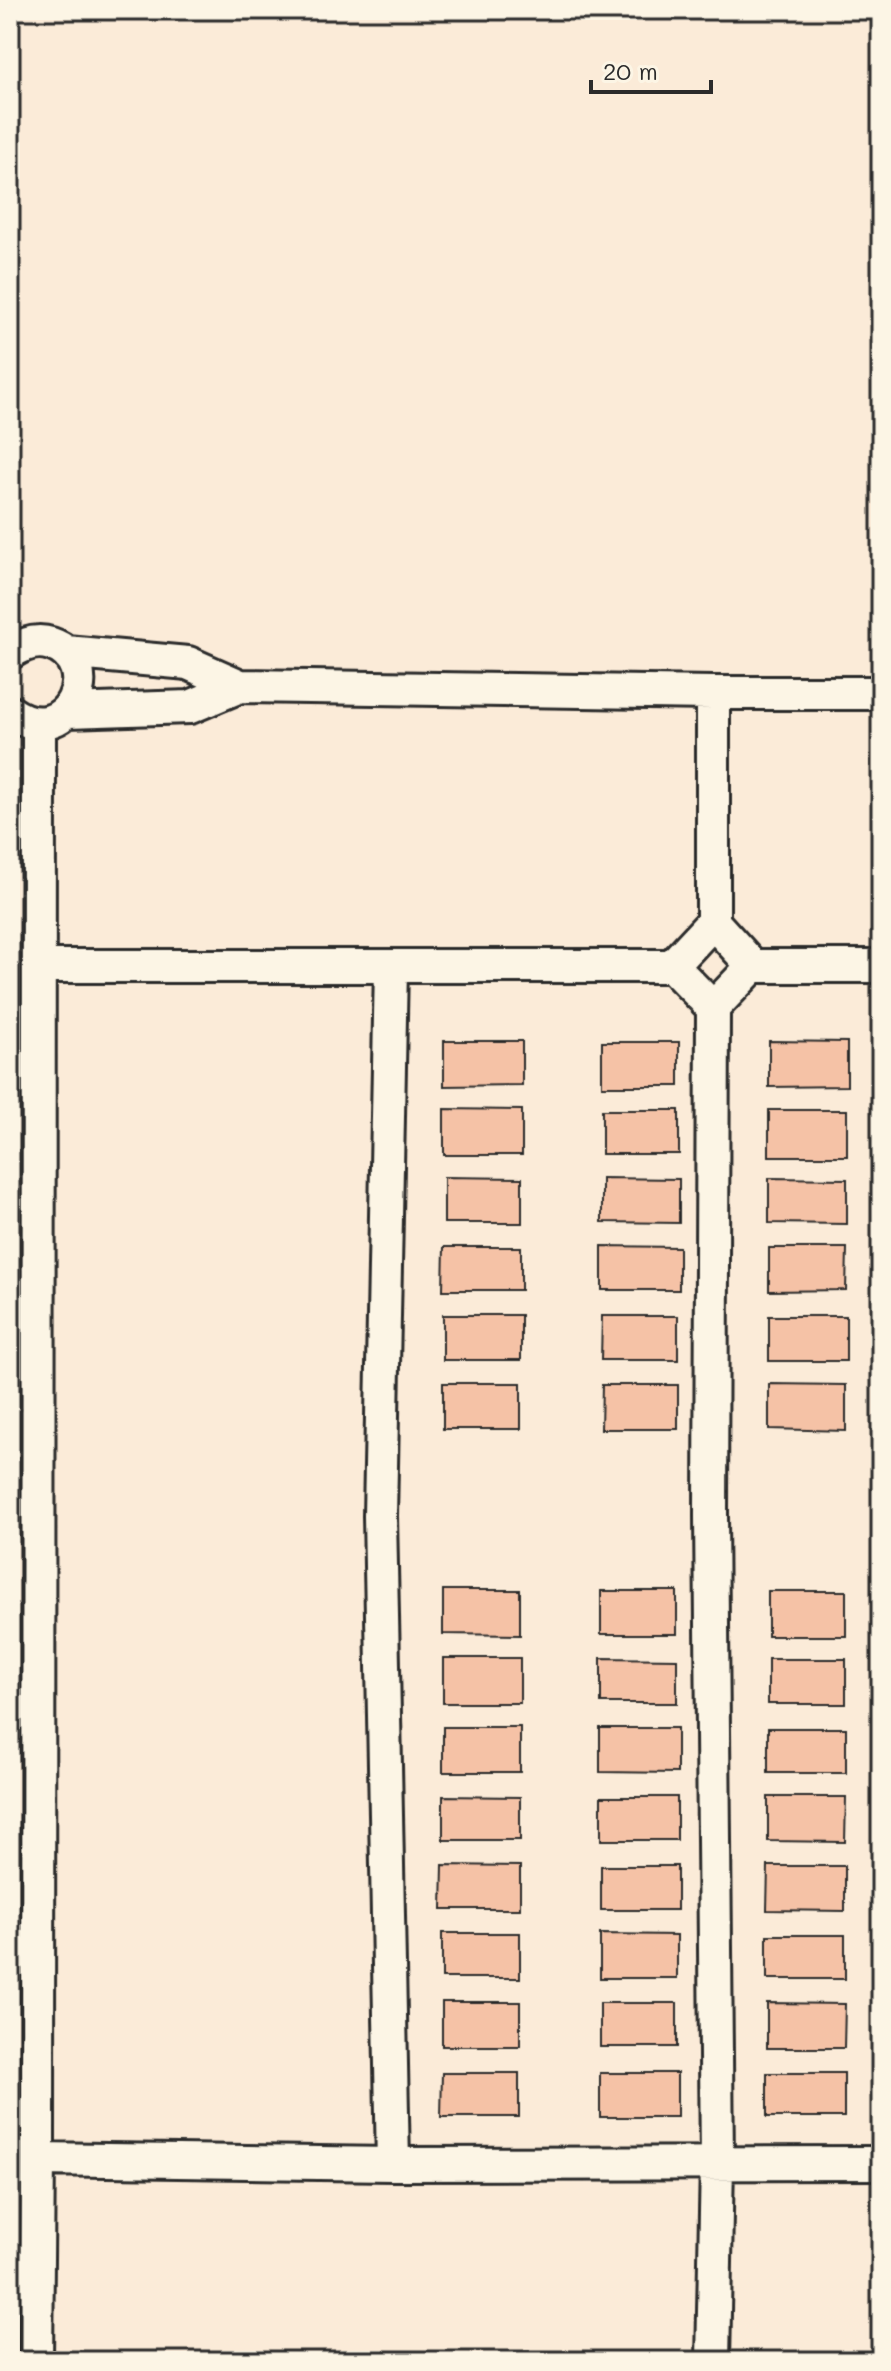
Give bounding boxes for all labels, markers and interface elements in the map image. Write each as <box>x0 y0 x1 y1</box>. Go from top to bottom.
scale bar <box>591 44 711 94</box>
text: 20 m <box>603 55 658 86</box>

